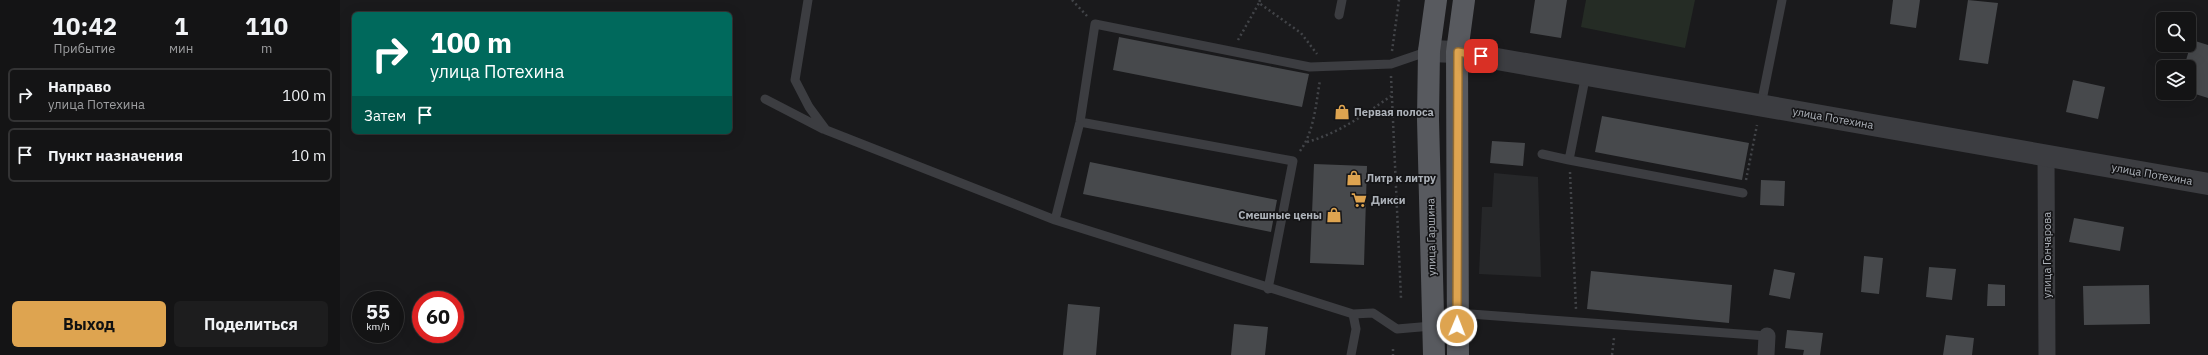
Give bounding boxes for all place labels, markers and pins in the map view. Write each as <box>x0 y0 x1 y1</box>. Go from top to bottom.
pin <box>1464 39 1498 73</box>
shop icon: Первая полоса <box>1333 103 1351 121</box>
place label: Первая полоса <box>1354 105 1434 119</box>
shop icon: Литр к литру <box>1345 169 1363 187</box>
place label: Литр к литру <box>1366 171 1436 185</box>
supermarket icon: Дикси <box>1350 191 1368 209</box>
place label: Дикси <box>1371 193 1406 207</box>
shop icon: Смешные цены <box>1325 206 1343 224</box>
place label: Смешные цены <box>1238 208 1322 222</box>

